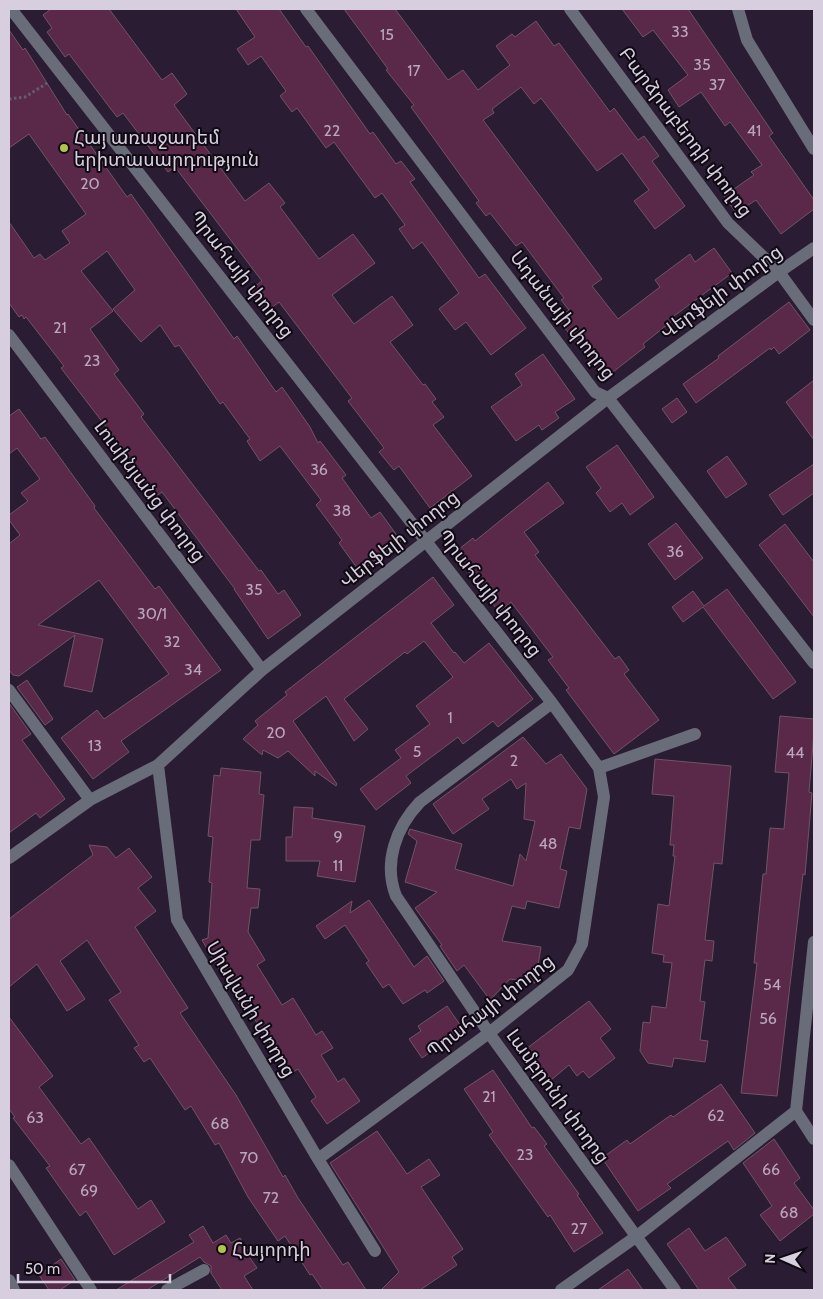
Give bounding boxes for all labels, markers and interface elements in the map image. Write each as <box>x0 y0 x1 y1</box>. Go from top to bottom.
house number: 33 <box>671 22 689 41</box>
house number: 15 <box>380 25 394 44</box>
street label: Բարձրաբերդի փողոց <box>615 43 757 221</box>
house number: 35 <box>693 55 711 74</box>
house number: 17 <box>407 61 421 80</box>
house number: 37 <box>709 75 725 94</box>
house number: 22 <box>324 121 340 140</box>
house number: 41 <box>747 121 761 140</box>
place label: Հայ առաջադեմ երիտասարդություն <box>74 126 259 171</box>
marker: Հայ առաջադեմ երիտասարդություն <box>58 142 70 154</box>
house number: 20 <box>80 174 100 193</box>
street label: Պրահայի փողոց <box>185 206 299 342</box>
street label: Վերֆելի փողոց <box>656 240 786 344</box>
street label: Ադանայի փողոց <box>505 246 621 384</box>
house number: 21 <box>53 318 67 337</box>
house number: 23 <box>83 351 101 370</box>
street label: Լուսինյանց փողոց <box>89 416 211 566</box>
house number: 36 <box>310 460 328 479</box>
street label: Վերֆելի փողոց <box>335 485 463 593</box>
house number: 38 <box>333 501 351 520</box>
street label: Պրահայի փողոց <box>433 525 547 661</box>
house number: 36 <box>666 542 684 561</box>
house number: 35 <box>245 580 263 599</box>
house number: 30/1 <box>137 604 167 623</box>
house number: 32 <box>163 632 181 651</box>
house number: 34 <box>184 660 202 679</box>
house number: 1 <box>447 708 453 727</box>
house number: 20 <box>266 723 286 742</box>
house number: 13 <box>88 736 102 755</box>
house number: 5 <box>413 742 421 761</box>
house number: 44 <box>786 743 804 762</box>
house number: 2 <box>510 751 518 770</box>
house number: 9 <box>333 827 343 846</box>
house number: 48 <box>539 834 557 853</box>
house number: 11 <box>333 856 343 875</box>
street label: Սիսվանի փողոց <box>201 937 301 1081</box>
street label: Պրահայի փողոց <box>422 949 558 1063</box>
house number: 54 <box>763 975 781 994</box>
house number: 56 <box>759 1009 777 1028</box>
street label: Լամբրոնի փողոց <box>502 1024 614 1168</box>
house number: 21 <box>482 1087 496 1106</box>
house number: 62 <box>707 1106 725 1125</box>
house number: 63 <box>26 1108 44 1127</box>
house number: 68 <box>211 1114 229 1133</box>
house number: 23 <box>516 1145 534 1164</box>
house number: 70 <box>239 1148 259 1167</box>
house number: 67 <box>68 1160 86 1179</box>
house number: 66 <box>762 1160 780 1179</box>
house number: 69 <box>80 1181 98 1200</box>
house number: 72 <box>263 1188 279 1207</box>
house number: 68 <box>780 1203 798 1222</box>
house number: 27 <box>571 1219 587 1238</box>
north arrow <box>758 1234 808 1284</box>
place label: Հայորդի <box>232 1238 311 1261</box>
marker: Հայորդի <box>216 1243 228 1255</box>
scale bar <box>18 1252 170 1284</box>
text: N <box>761 1253 779 1264</box>
text: 50 m <box>25 1260 60 1278</box>

